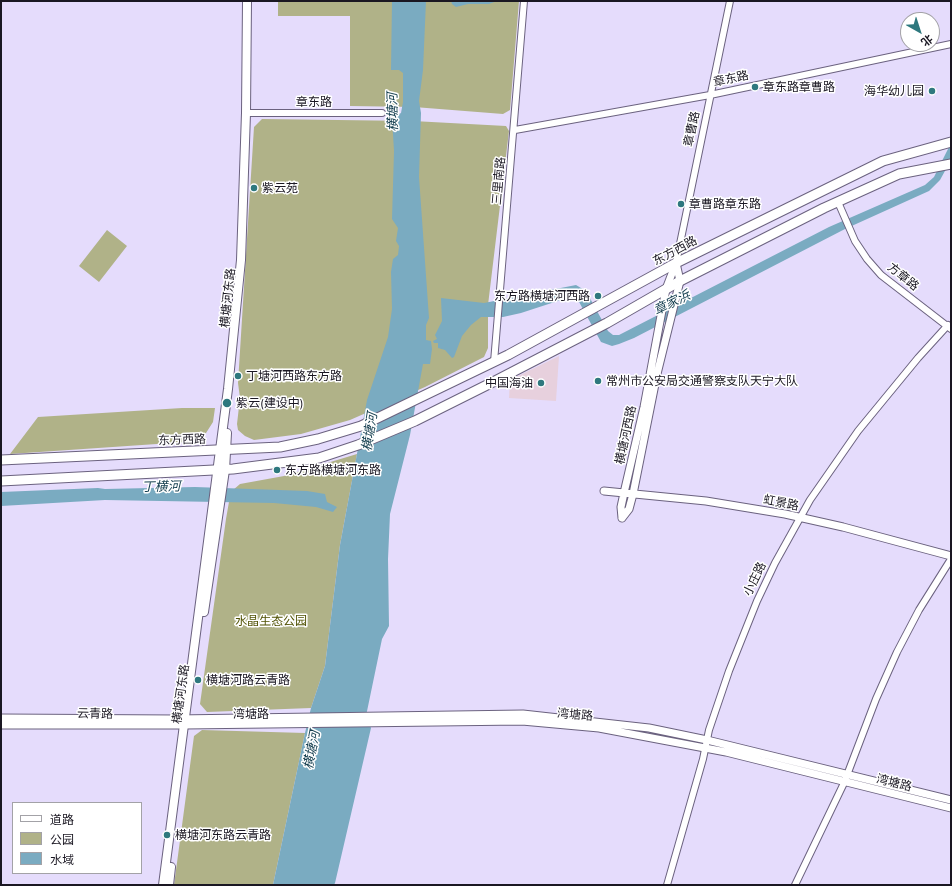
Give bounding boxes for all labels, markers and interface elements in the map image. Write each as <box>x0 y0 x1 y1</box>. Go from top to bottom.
north arrow <box>900 12 940 52</box>
text: 北 <box>918 32 936 49</box>
street label: 章东路 <box>712 68 750 90</box>
place label: 章东路章曹路 <box>763 80 835 94</box>
marker: 章东路章曹路 <box>750 82 760 92</box>
place label: 海华幼儿园 <box>864 84 924 98</box>
marker: 海华幼儿园 <box>927 86 937 96</box>
water label: 横塘河 <box>385 92 401 132</box>
street label: 章东路 <box>296 95 332 109</box>
street label: 章曹路 <box>681 110 703 148</box>
street label: 三里南路 <box>490 156 508 206</box>
place label: 紫云苑 <box>262 181 298 195</box>
marker: 紫云苑 <box>249 183 259 193</box>
place label: 章曹路章东路 <box>689 197 761 211</box>
marker: 章曹路章东路 <box>676 199 686 209</box>
street label: 东方西路 <box>650 233 700 269</box>
street label: 方章路 <box>884 260 922 294</box>
street label: 横塘河东路 <box>218 267 238 329</box>
water label: 章家浜 <box>651 287 693 319</box>
place label: 东方路横塘河西路 <box>494 289 590 303</box>
marker: 东方路横塘河西路 <box>593 291 603 301</box>
place label: 丁塘河西路东方路 <box>246 369 342 383</box>
marker: 丁塘河西路东方路 <box>233 371 243 381</box>
place label: 常州市公安局交通警察支队天宁大队 <box>606 374 798 388</box>
place label: 中国海油 <box>485 376 533 390</box>
marker: 常州市公安局交通警察支队天宁大队 <box>593 376 603 386</box>
marker: 中国海油 <box>536 378 546 388</box>
place label: 紫云(建设中) <box>236 396 304 410</box>
marker: 紫云(建设中) <box>221 397 233 409</box>
street label: 横塘河西路 <box>613 404 639 466</box>
water label: 横塘河 <box>359 412 381 452</box>
street label: 东方西路 <box>158 432 206 448</box>
place label: 东方路横塘河东路 <box>285 463 381 477</box>
marker: 东方路横塘河东路 <box>272 465 282 475</box>
water label: 丁横河 <box>141 479 181 495</box>
street label: 虹景路 <box>762 492 800 514</box>
street label: 小庄路 <box>741 560 769 598</box>
park label: 水晶生态公园 <box>235 614 307 628</box>
street label: 横塘河东路 <box>170 663 192 725</box>
place label: 横塘河路云青路 <box>206 673 290 687</box>
marker: 横塘河路云青路 <box>193 675 203 685</box>
street label: 云青路 <box>77 706 113 722</box>
street label: 湾塘路 <box>556 706 594 724</box>
street label: 湾塘路 <box>233 707 269 721</box>
water label: 横塘河 <box>301 729 323 771</box>
street label: 湾塘路 <box>875 772 913 794</box>
legend <box>12 802 142 874</box>
text: 道路 <box>50 812 74 827</box>
place label: 横塘河东路云青路 <box>175 828 271 842</box>
marker: 横塘河东路云青路 <box>162 830 172 840</box>
text: 公园 <box>50 832 74 847</box>
text: 水域 <box>50 852 74 867</box>

